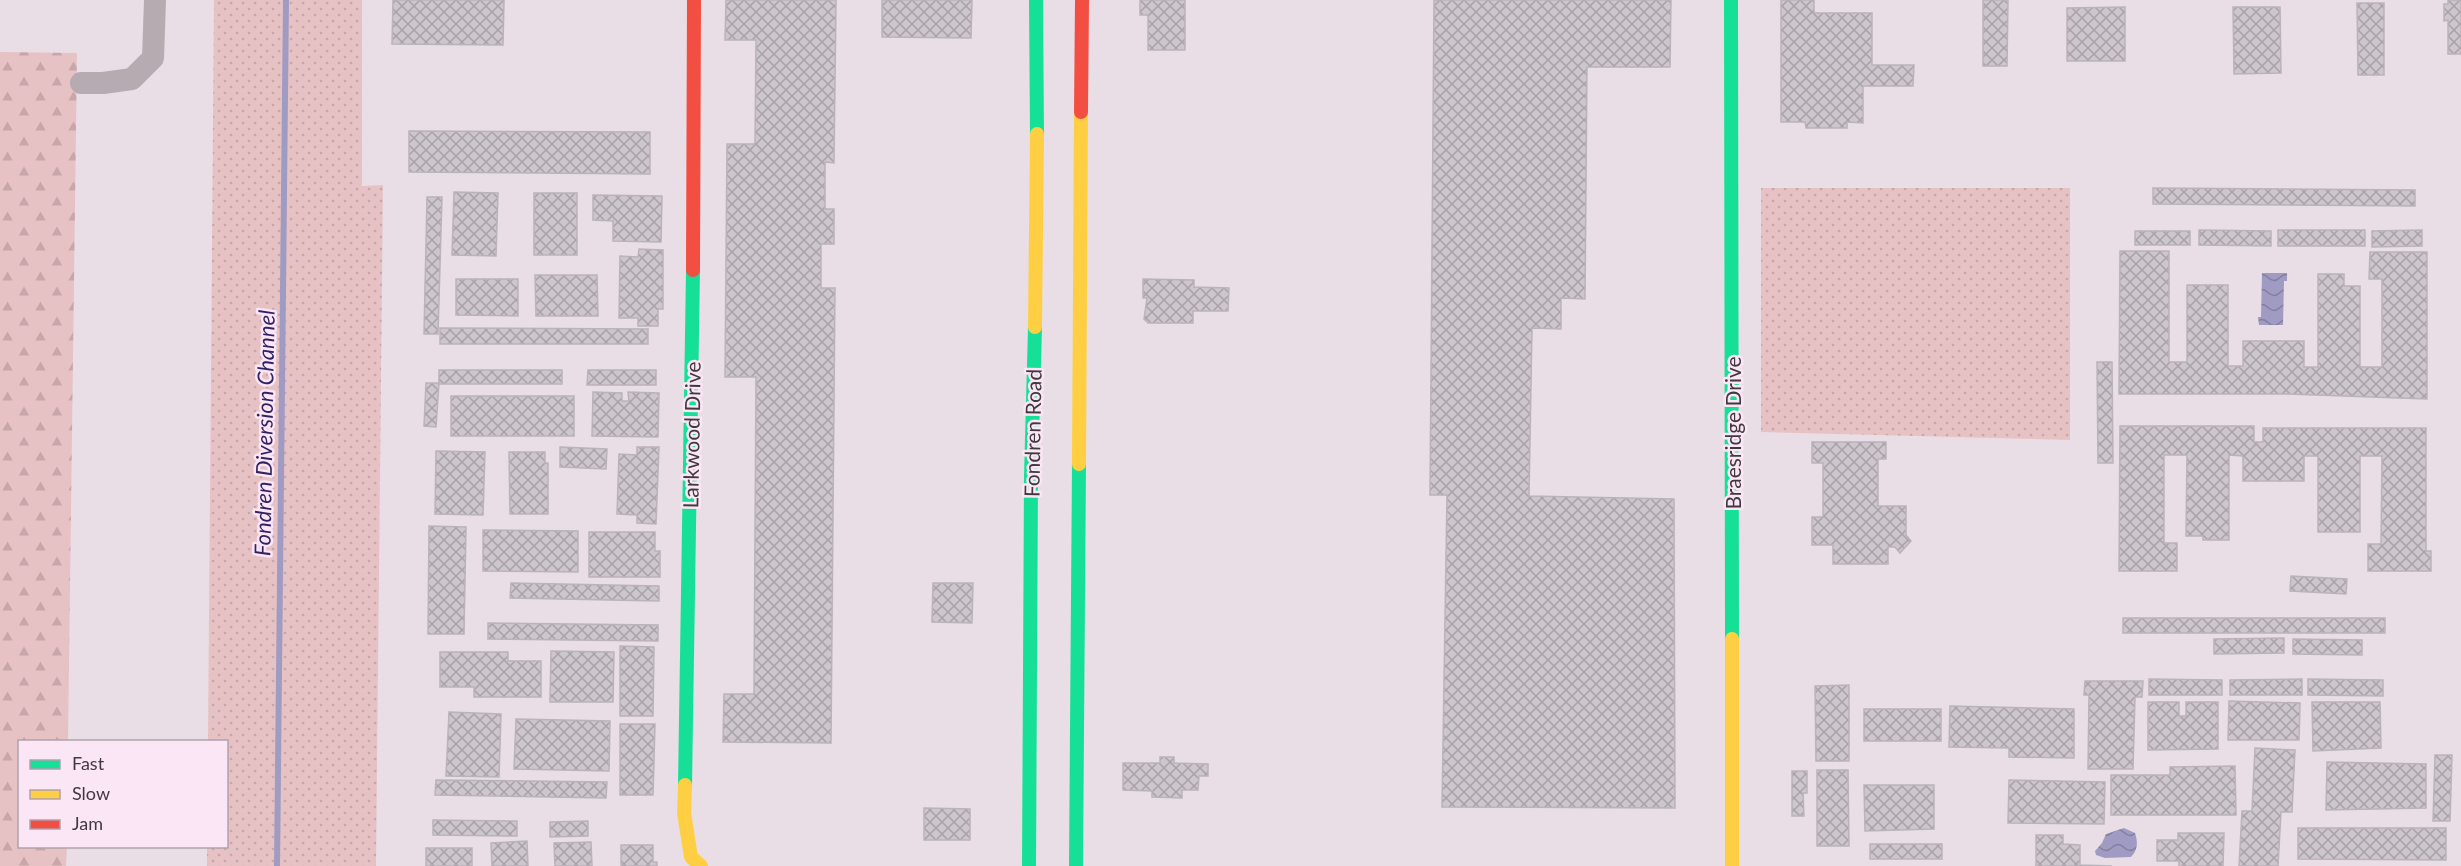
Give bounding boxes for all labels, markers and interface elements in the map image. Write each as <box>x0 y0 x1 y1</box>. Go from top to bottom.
water label: Fondren Diversion Channel <box>248 310 280 556</box>
street label: Braesridge Drive <box>1720 356 1745 510</box>
street label: Larkwood Drive <box>677 361 705 509</box>
street label: Fondren Road <box>1018 369 1046 497</box>
legend <box>18 740 228 848</box>
text: Fast <box>72 752 105 774</box>
text: Slow <box>72 782 110 804</box>
text: Jam <box>72 812 103 834</box>

